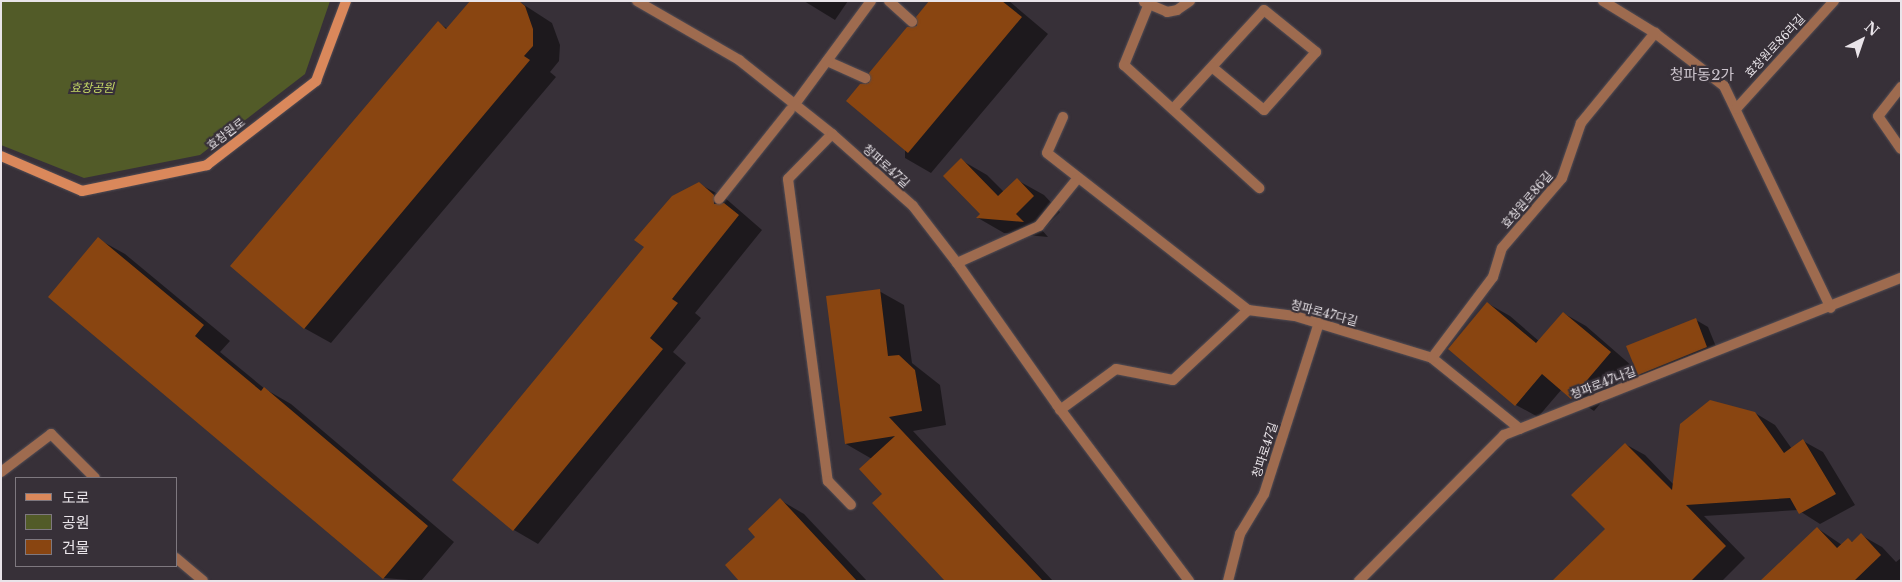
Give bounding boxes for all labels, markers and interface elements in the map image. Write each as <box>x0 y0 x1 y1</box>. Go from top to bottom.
street label: 효창원로86라길 <box>1742 11 1808 81</box>
north arrow <box>1837 15 1887 65</box>
text: N <box>1861 18 1883 40</box>
district label: 청파동2가 <box>1670 66 1734 84</box>
park label: 효창공원 <box>70 81 114 95</box>
street label: 효창원로 <box>204 115 248 153</box>
street label: 청파로47길 <box>860 142 912 190</box>
street label: 효창원로86길 <box>1499 169 1555 231</box>
street label: 청파로47다길 <box>1289 297 1359 329</box>
street label: 청파로47나길 <box>1569 364 1637 402</box>
street label: 청파로47길 <box>1249 421 1281 479</box>
legend <box>15 477 178 567</box>
text: 도로 <box>62 488 90 507</box>
text: 공원 <box>62 513 90 532</box>
text: 건물 <box>62 538 90 557</box>

